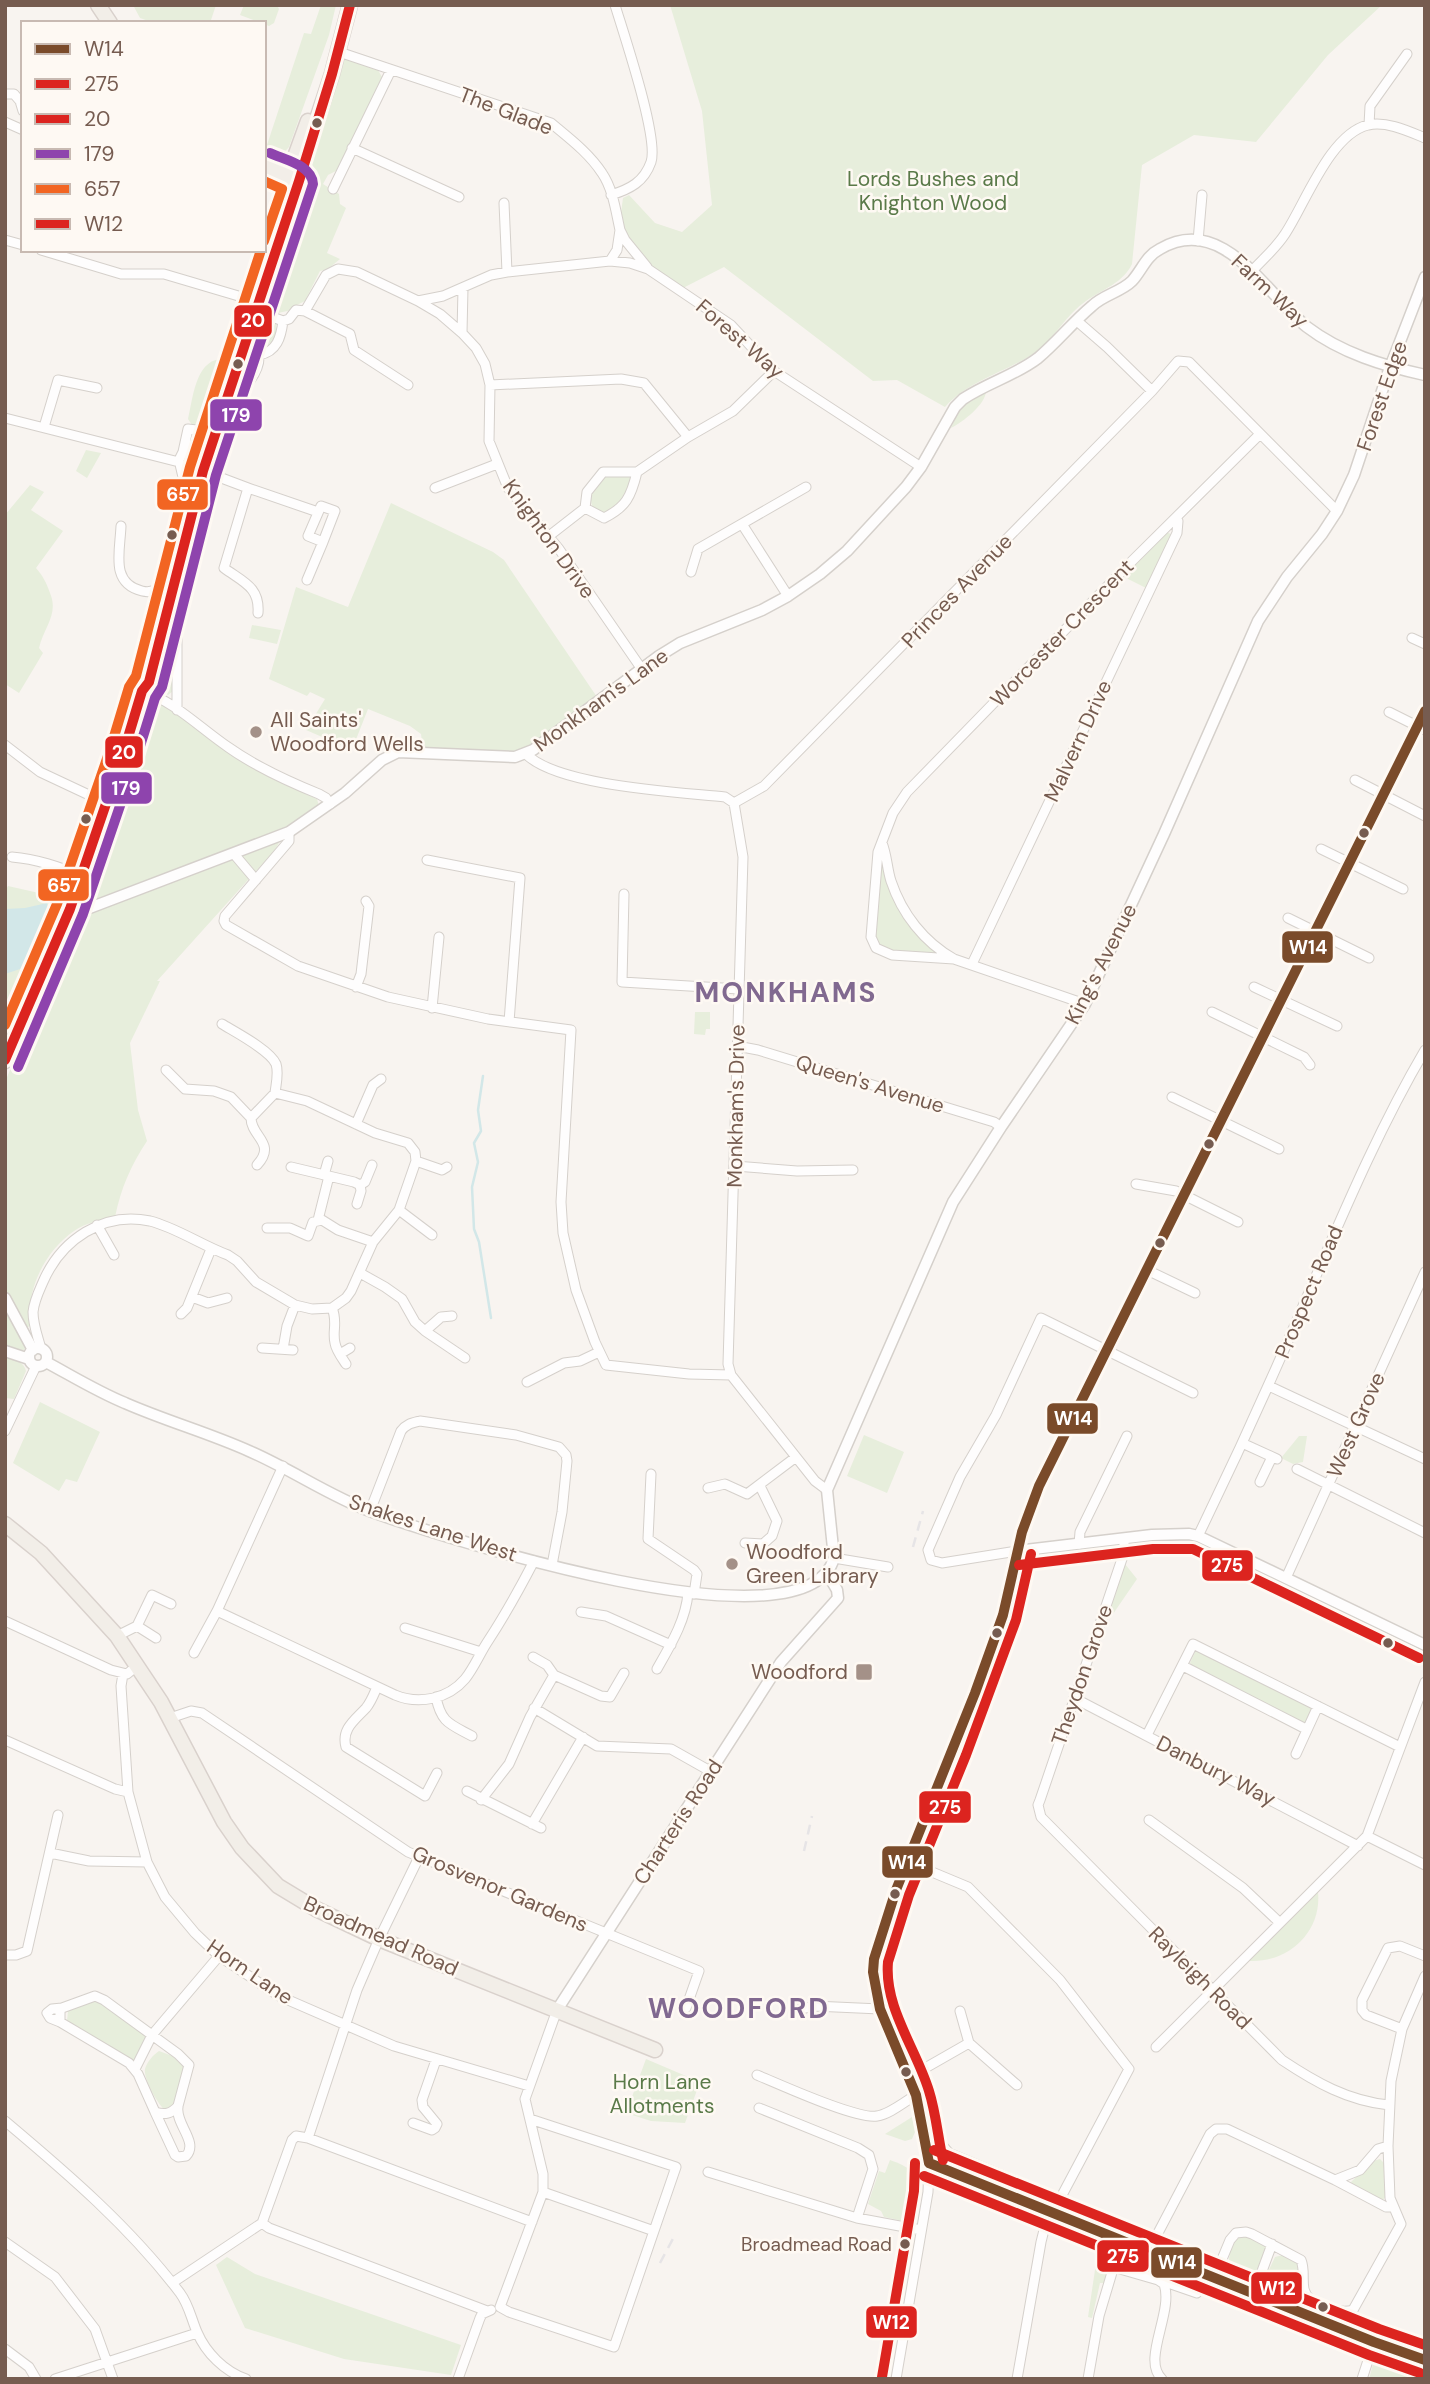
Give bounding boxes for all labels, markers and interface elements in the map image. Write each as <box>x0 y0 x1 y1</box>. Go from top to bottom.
legend <box>21 21 266 252</box>
text: W14 <box>84 35 124 63</box>
text: 275 <box>84 70 119 98</box>
street label: The Glade <box>455 80 557 142</box>
text: 20 <box>84 105 110 133</box>
unlabelled marker <box>310 116 324 130</box>
text: 179 <box>84 140 114 168</box>
park label: Lords Bushes and Knighton Wood <box>847 165 1019 217</box>
text: 657 <box>84 175 120 203</box>
text: W12 <box>84 210 123 238</box>
street label: Farm Way <box>1225 248 1315 334</box>
street label: Forest Way <box>690 293 790 385</box>
line badge: 20 <box>233 304 273 338</box>
text: 20 <box>241 308 265 333</box>
street label: Forest Edge <box>1350 337 1414 455</box>
unlabelled marker <box>231 357 245 371</box>
line badge: 179 <box>209 398 263 432</box>
text: 179 <box>222 403 250 428</box>
street label: Knighton Drive <box>496 474 602 604</box>
line badge: 657 <box>156 478 209 511</box>
text: 657 <box>166 482 200 507</box>
unlabelled marker <box>165 528 179 542</box>
street label: Princes Avenue <box>895 528 1019 654</box>
street label: Worcester Crescent <box>984 553 1140 713</box>
street label: Monkham's Lane <box>528 642 674 758</box>
street label: Malvern Drive <box>1038 675 1118 806</box>
place label: All Saints' Woodford Wells <box>270 706 424 758</box>
marker: All Saints' Woodford Wells <box>248 724 264 740</box>
line badge: 20 <box>104 735 144 769</box>
text: 20 <box>112 740 136 765</box>
line badge: 179 <box>100 771 153 805</box>
text: 179 <box>112 776 140 801</box>
unlabelled marker <box>79 812 93 826</box>
unlabelled marker <box>1357 826 1371 840</box>
line badge: 657 <box>37 868 90 902</box>
text: 657 <box>47 873 81 898</box>
street label: King's Avenue <box>1059 899 1143 1029</box>
line badge: W14 <box>1281 930 1334 964</box>
text: W14 <box>1289 935 1327 960</box>
district label: MONKHAMS <box>694 974 878 1011</box>
street label: Monkham's Drive <box>721 1024 751 1188</box>
street label: Queen's Avenue <box>792 1048 948 1120</box>
unlabelled marker <box>1202 1137 1216 1151</box>
street label: Prospect Road <box>1268 1221 1350 1363</box>
unlabelled marker <box>1153 1236 1167 1250</box>
street label: West Grove <box>1320 1368 1392 1482</box>
line badge: W14 <box>1046 1402 1099 1435</box>
text: W14 <box>1054 1406 1092 1431</box>
street label: Snakes Lane West <box>345 1488 521 1568</box>
place label: Woodford Green Library <box>746 1538 879 1590</box>
line badge: 275 <box>1201 1549 1254 1582</box>
text: 275 <box>1211 1553 1243 1578</box>
marker: Woodford Green Library <box>724 1556 740 1572</box>
street label: Theydon Grove <box>1045 1601 1119 1749</box>
unlabelled marker <box>990 1626 1004 1640</box>
unlabelled marker <box>1381 1636 1395 1650</box>
place label: Woodford <box>751 1658 848 1686</box>
marker: Woodford <box>854 1662 874 1682</box>
street label: Danbury Way <box>1152 1729 1281 1813</box>
street label: Charteris Road <box>627 1754 729 1890</box>
line badge: 275 <box>918 1790 972 1824</box>
text: 275 <box>929 1795 961 1820</box>
street label: Grosvenor Gardens <box>408 1839 592 1939</box>
line badge: W14 <box>881 1845 934 1879</box>
text: W14 <box>888 1850 926 1875</box>
unlabelled marker <box>888 1887 902 1901</box>
street label: Broadmead Road <box>299 1889 463 1983</box>
street label: Rayleigh Road <box>1142 1920 1258 2036</box>
street label: Horn Lane <box>201 1933 299 2011</box>
district label: WOODFORD <box>648 1990 830 2027</box>
unlabelled marker <box>899 2065 913 2079</box>
park label: Horn Lane Allotments <box>609 2068 715 2120</box>
place label: Broadmead Road <box>741 2232 892 2257</box>
marker: Broadmead Road <box>898 2237 912 2251</box>
line badge: 275 <box>1096 2239 1150 2273</box>
text: 275 <box>1107 2244 1139 2269</box>
line badge: W14 <box>1150 2246 1203 2279</box>
text: W14 <box>1158 2250 1196 2275</box>
line badge: W12 <box>1250 2271 1303 2305</box>
text: W12 <box>1258 2276 1296 2301</box>
unlabelled marker <box>1316 2300 1330 2314</box>
line badge: W12 <box>865 2305 918 2339</box>
text: W12 <box>872 2310 910 2335</box>

